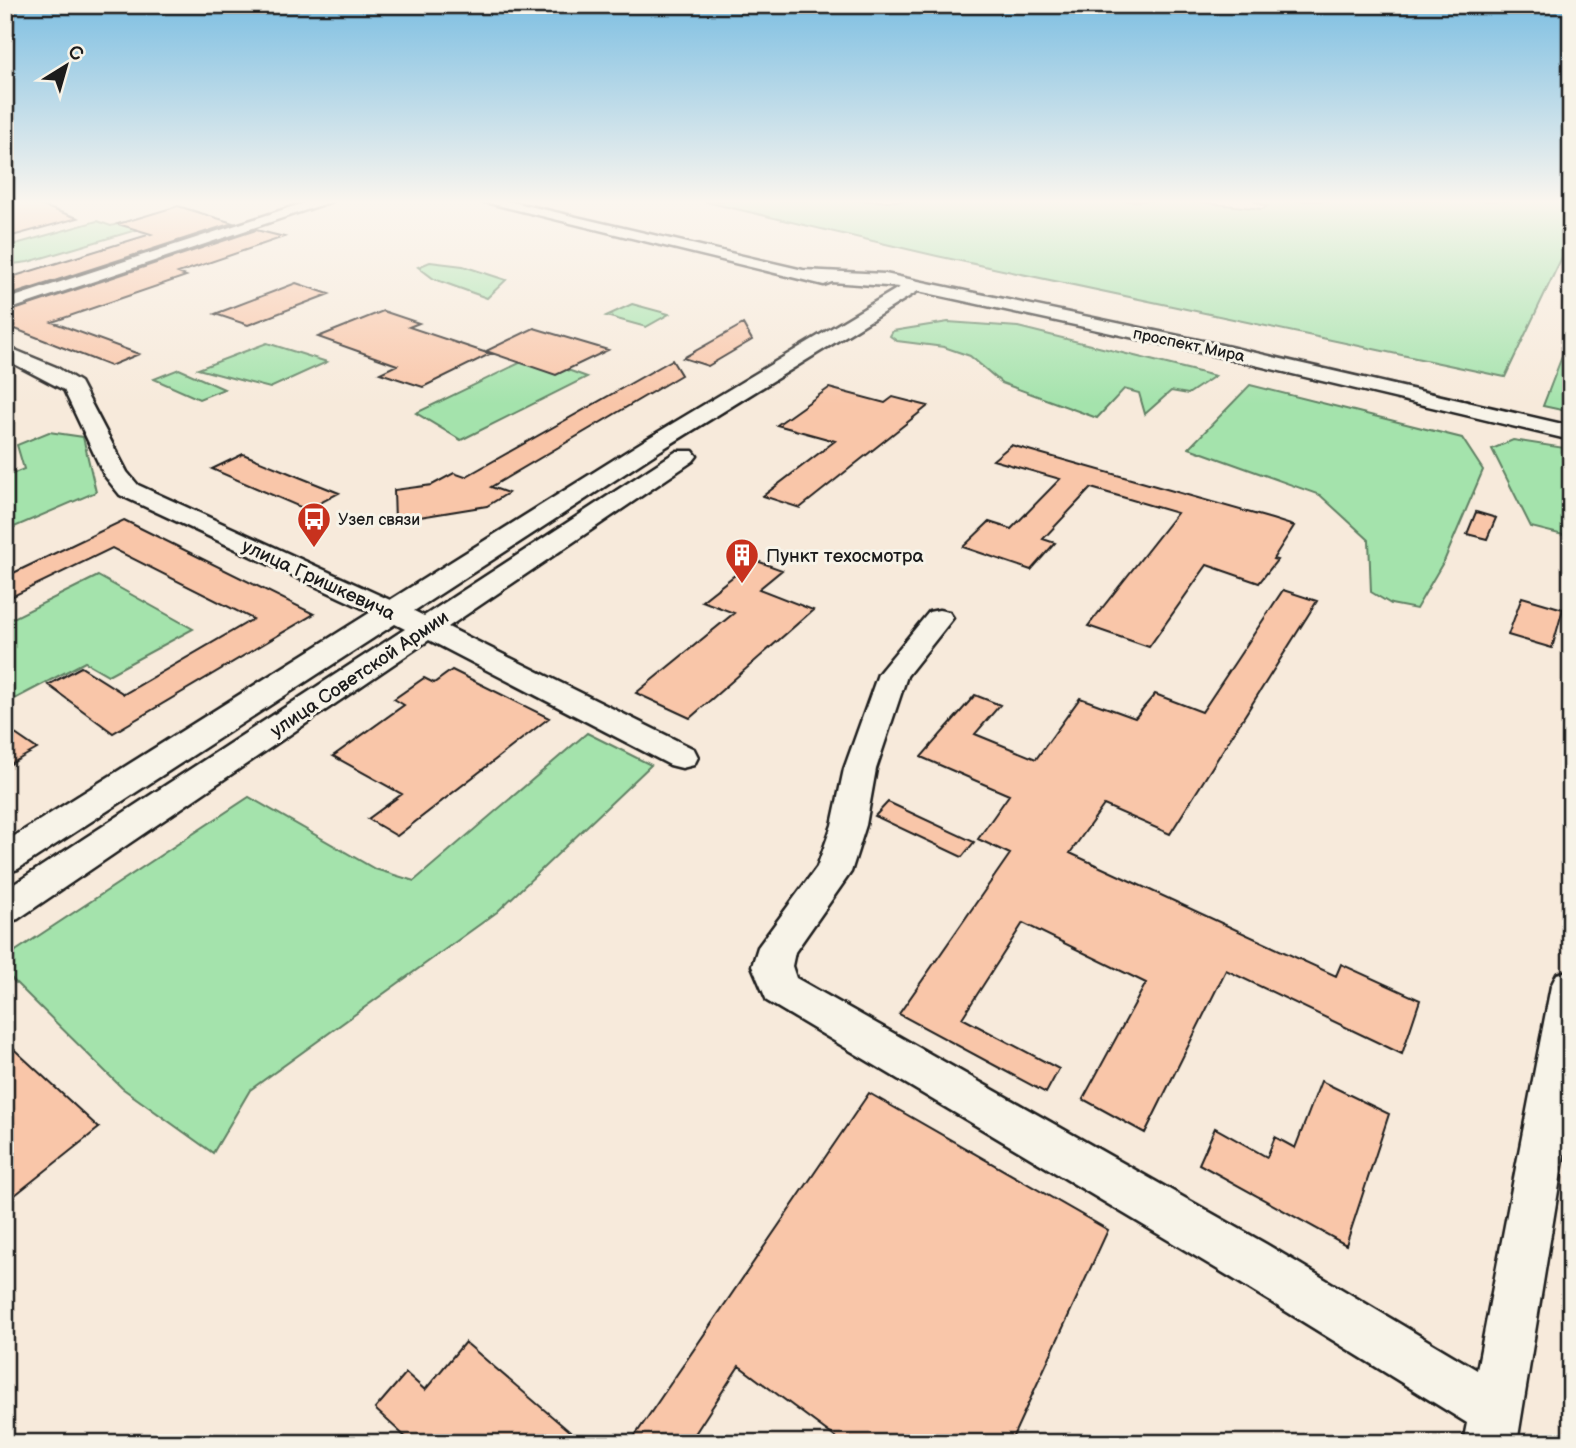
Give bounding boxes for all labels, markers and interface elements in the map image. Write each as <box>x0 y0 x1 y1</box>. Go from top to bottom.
north arrow <box>32 32 102 102</box>
text: С <box>63 40 88 67</box>
street label: проспект Мира <box>1131 324 1247 367</box>
bus stop icon: Узел связи <box>295 500 333 549</box>
place label: Узел связи <box>338 511 420 530</box>
street label: улица Гришкевича <box>238 535 399 626</box>
building icon: Пункт техосмотра <box>723 536 761 585</box>
place label: Пункт техосмотра <box>766 545 924 568</box>
street label: улица Советской Армии <box>266 606 453 743</box>

